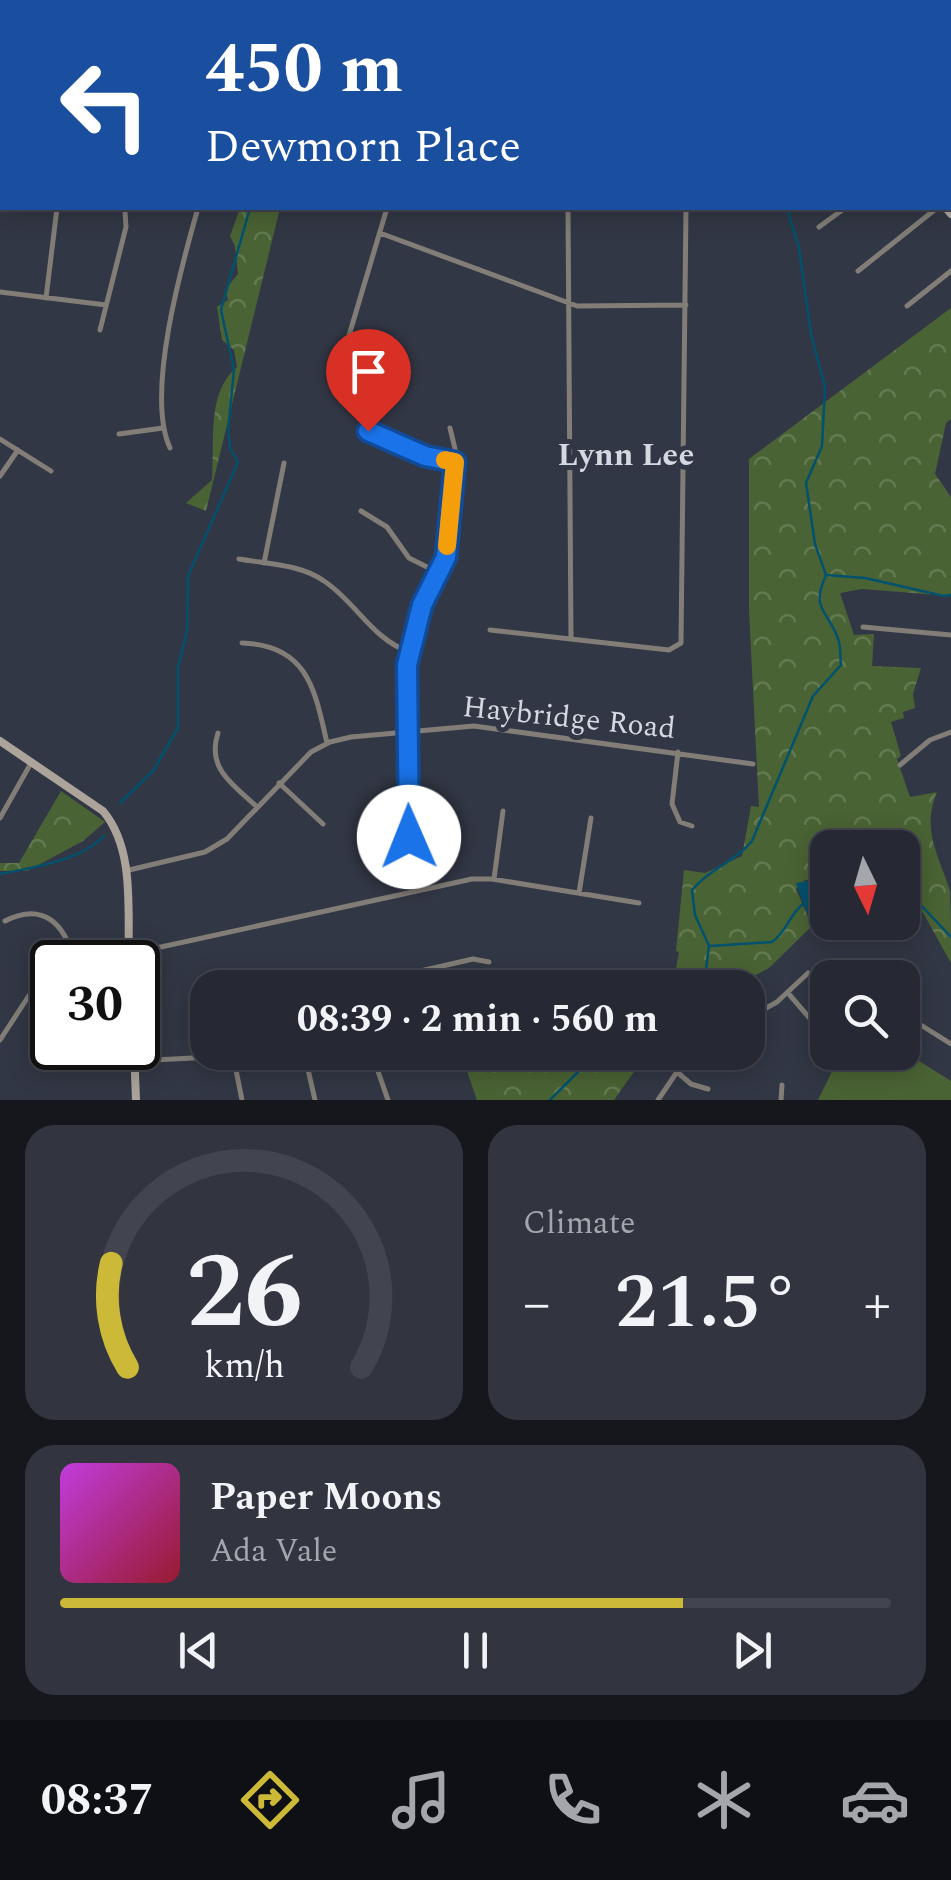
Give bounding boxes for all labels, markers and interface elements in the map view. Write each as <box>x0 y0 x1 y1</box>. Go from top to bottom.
text: 450 m <box>205 17 403 123</box>
icon: left <box>40 40 170 170</box>
text: Dewmorn Place <box>205 113 521 182</box>
pin <box>326 329 411 432</box>
icon: arrive <box>341 344 396 399</box>
district label: Lynn Lee <box>558 431 694 480</box>
street label: Haybridge Road <box>460 684 678 752</box>
position arrow <box>357 785 461 889</box>
north arrow <box>810 830 920 940</box>
map controls <box>810 830 920 1070</box>
speed limit sign: 30 <box>30 940 160 1070</box>
button: search <box>810 960 920 1070</box>
text: 08:39 · 2 min · 560 m <box>297 991 658 1049</box>
text: Climate <box>523 1199 635 1248</box>
text: 26 <box>186 1215 302 1373</box>
text: 21.5° <box>615 1247 799 1361</box>
text: − <box>523 1263 551 1346</box>
text: + <box>863 1263 891 1346</box>
text: km/h <box>204 1339 284 1394</box>
text: Paper Moons <box>210 1469 442 1527</box>
text: Ada Vale <box>210 1527 337 1576</box>
icon: previous <box>171 1623 226 1678</box>
icon: pause <box>448 1623 503 1678</box>
icon: next <box>725 1623 780 1678</box>
icon: directions <box>235 1765 305 1835</box>
icon: music <box>386 1765 456 1835</box>
icon: phone <box>538 1765 608 1835</box>
icon: climate <box>689 1765 759 1835</box>
icon: car <box>840 1765 910 1835</box>
text: 08:37 <box>41 1766 154 1835</box>

